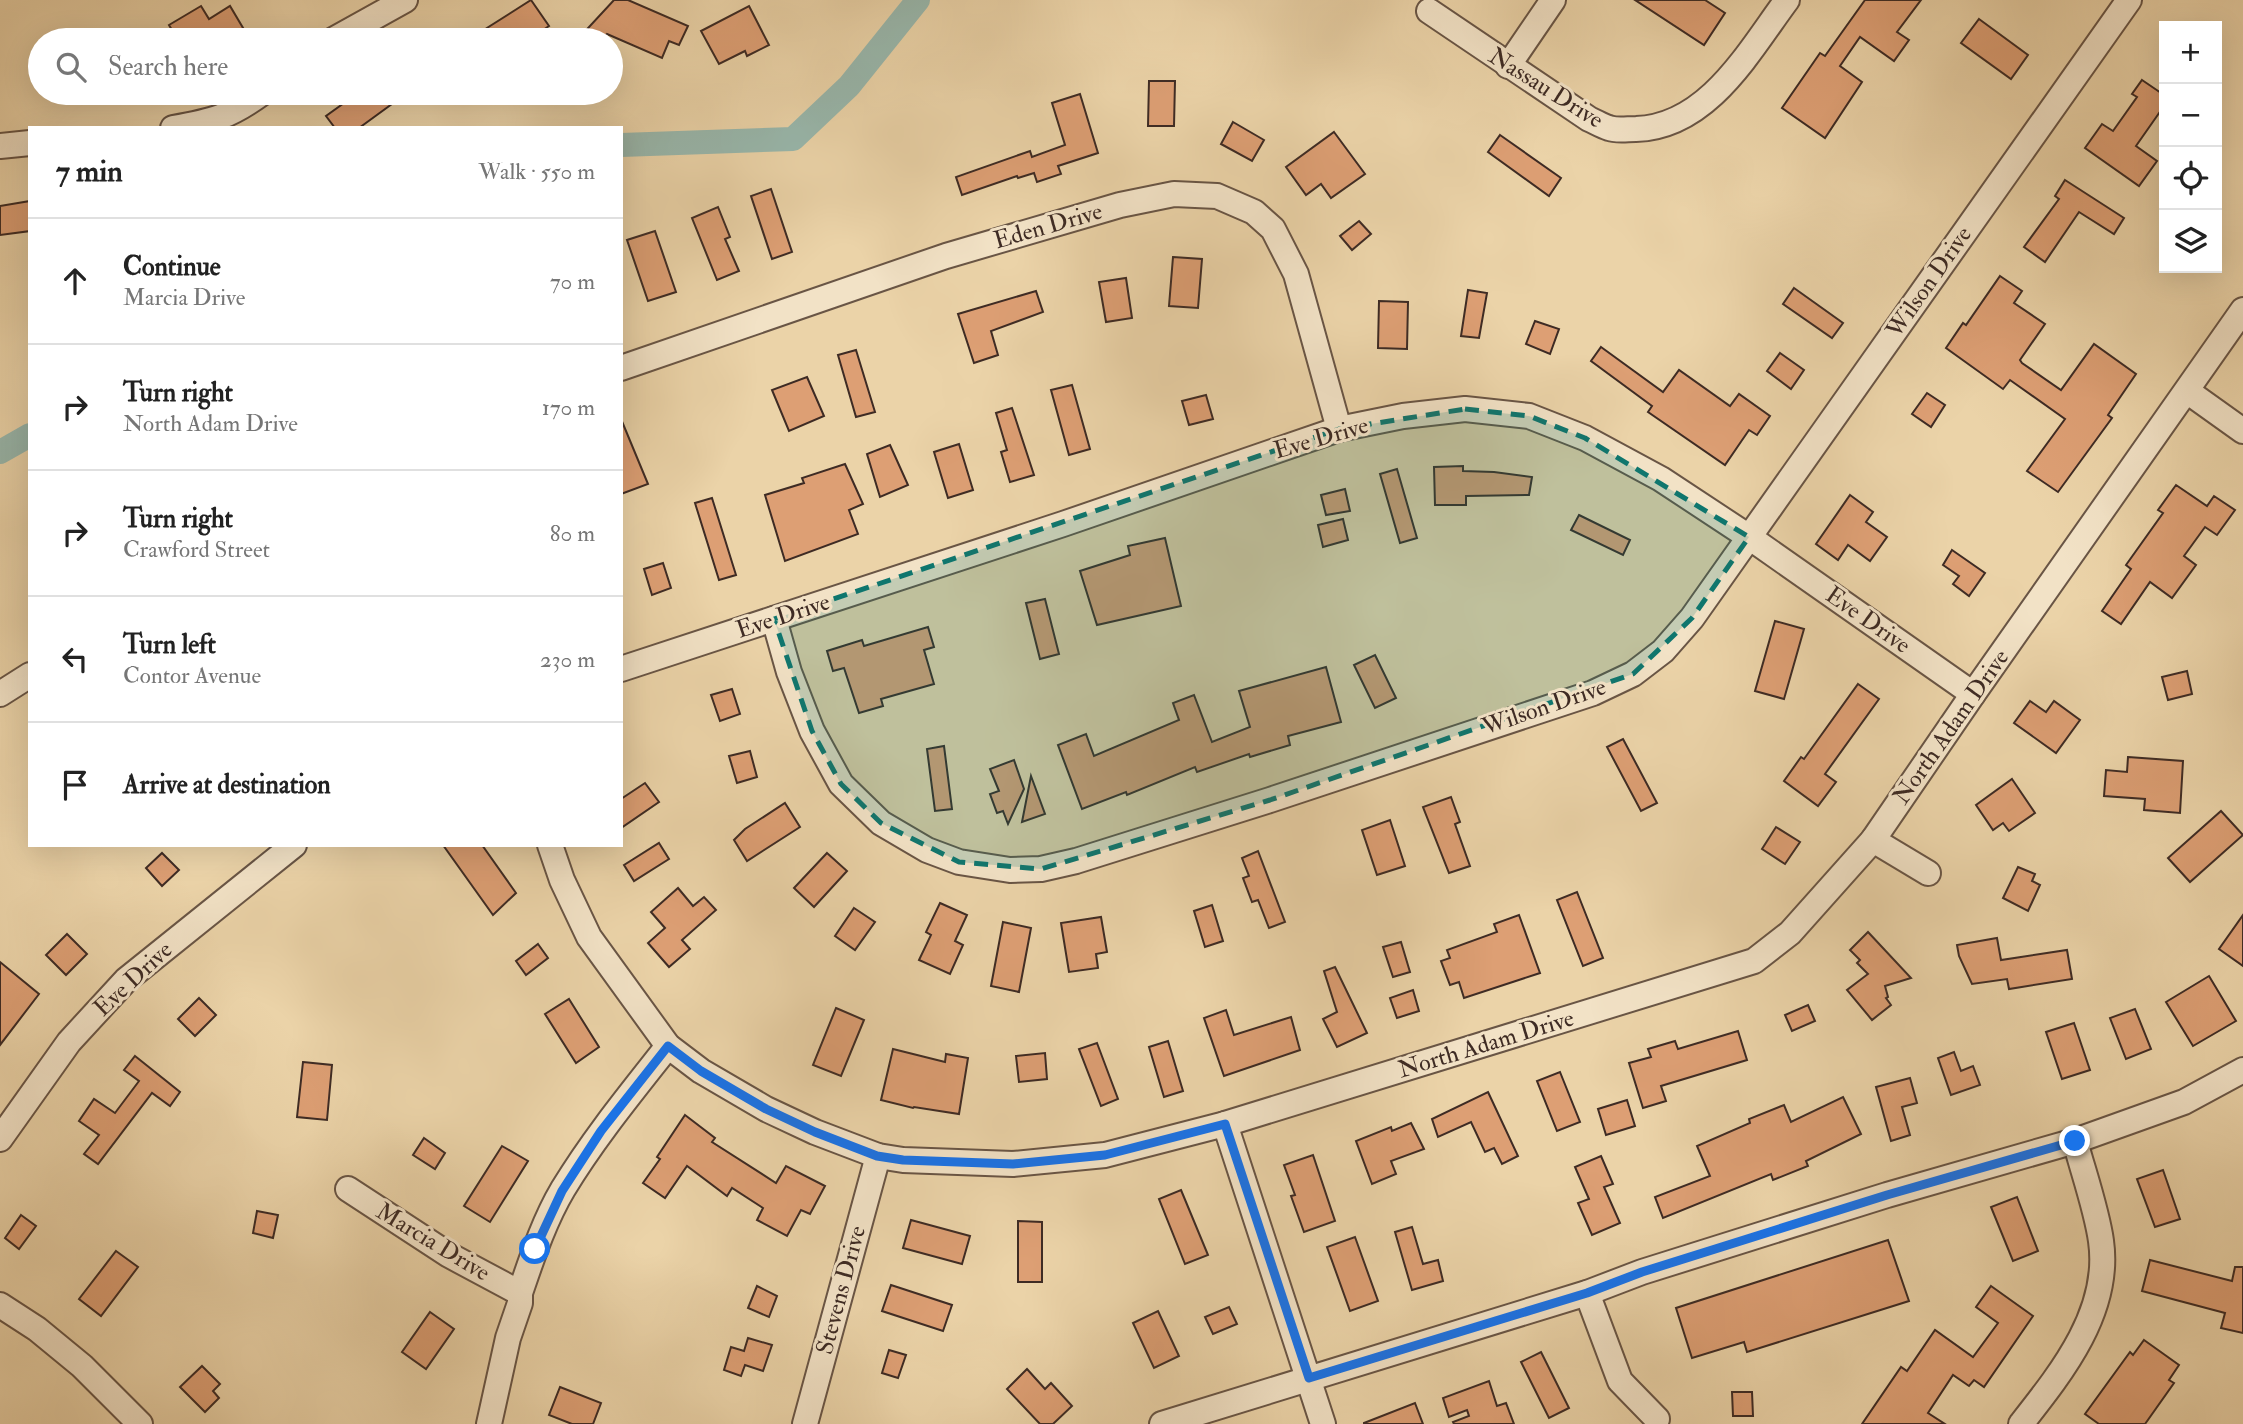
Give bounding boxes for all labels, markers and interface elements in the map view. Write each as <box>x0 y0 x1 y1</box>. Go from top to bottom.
map controls <box>2159 21 2222 273</box>
button: + <box>2159 21 2222 84</box>
search box <box>28 28 623 105</box>
street label: Nassau Drive <box>1483 41 1609 135</box>
icon: search <box>52 48 90 86</box>
text: Search here <box>108 51 228 83</box>
button: − <box>2159 84 2222 147</box>
button: locate <box>2159 147 2222 210</box>
text: 7 min <box>56 153 123 190</box>
text: Walk · 550 m <box>479 157 595 186</box>
street label: Eden Drive <box>990 196 1106 256</box>
button: layers <box>2159 210 2222 273</box>
street label: Wilson Drive <box>1879 220 1979 345</box>
text: Continue <box>123 251 221 283</box>
icon: ahead <box>56 262 94 300</box>
text: 70 m <box>550 267 595 296</box>
text: Marcia Drive <box>123 283 245 312</box>
text: Turn right <box>123 377 233 409</box>
icon: right <box>56 388 94 426</box>
text: 170 m <box>542 393 595 422</box>
text: North Adam Drive <box>123 409 298 438</box>
street label: Eve Drive <box>1270 410 1372 466</box>
text: Turn right <box>123 503 233 535</box>
icon: right <box>56 514 94 552</box>
text: 80 m <box>550 519 595 548</box>
text: Crawford Street <box>123 535 270 564</box>
street label: Eve Drive <box>1819 580 1917 660</box>
street label: Eve Drive <box>732 586 834 646</box>
text: Turn left <box>123 629 216 661</box>
icon: left <box>56 640 94 678</box>
street label: North Adam Drive <box>1886 643 2016 811</box>
text: 230 m <box>540 645 595 674</box>
text: Contor Avenue <box>123 661 261 690</box>
street label: Wilson Drive <box>1477 671 1610 743</box>
icon: arrive <box>56 766 94 804</box>
text: Arrive at destination <box>123 769 331 801</box>
street label: Eve Drive <box>87 935 179 1023</box>
street label: North Adam Drive <box>1394 1003 1578 1085</box>
route end <box>2059 1125 2090 1156</box>
street label: Marcia Drive <box>370 1196 496 1288</box>
street label: Stevens Drive <box>809 1222 873 1358</box>
route start <box>519 1233 550 1264</box>

